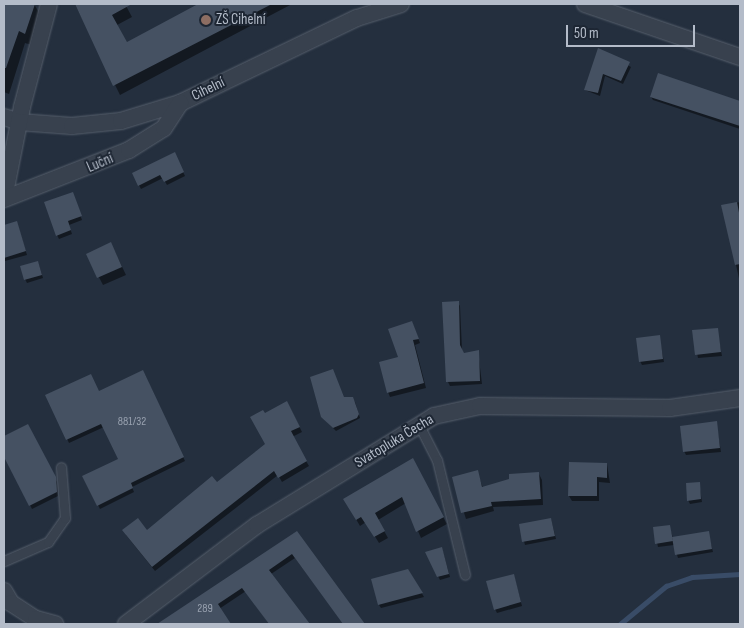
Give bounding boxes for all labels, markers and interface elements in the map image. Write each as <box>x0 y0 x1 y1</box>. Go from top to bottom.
place label: ZŠ Cihelní <box>216 11 266 29</box>
marker: ZŠ Cihelní <box>200 14 212 26</box>
scale bar <box>569 15 698 47</box>
text: 50 m <box>574 24 599 43</box>
street label: Cihelní <box>189 73 227 105</box>
street label: Luční <box>84 149 116 177</box>
street label: Svatopluka Čecha <box>351 410 437 472</box>
house number: 881/32 <box>118 415 146 429</box>
house number: 289 <box>197 602 213 616</box>

